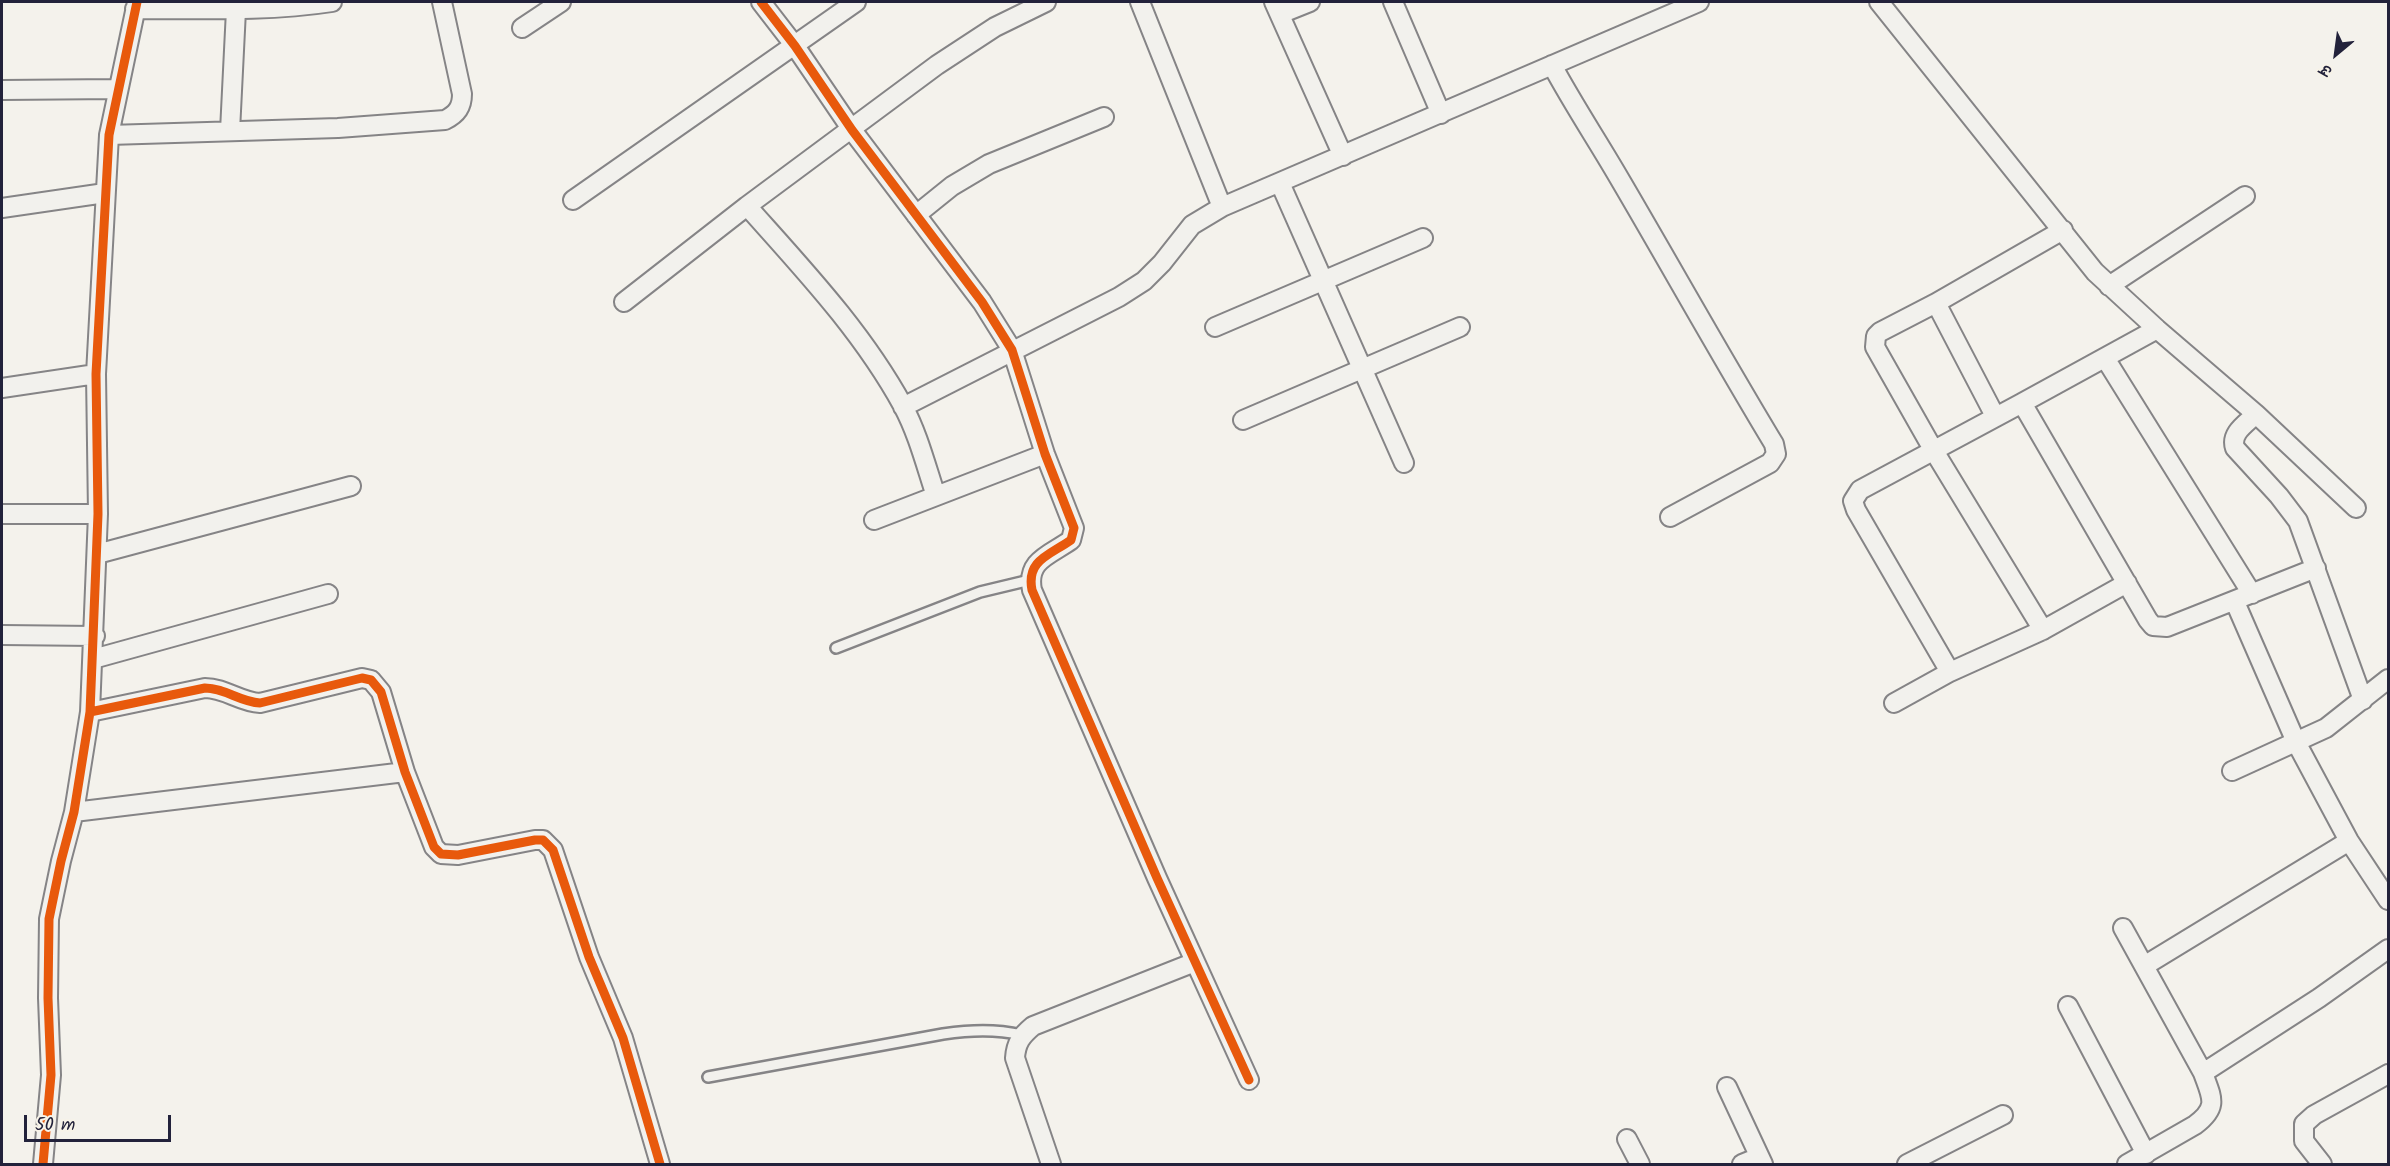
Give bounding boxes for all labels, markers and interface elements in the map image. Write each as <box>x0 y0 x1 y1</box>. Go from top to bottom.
north arrow <box>2306 24 2366 84</box>
text: उ <box>2317 57 2337 84</box>
scale bar <box>27 1103 174 1141</box>
text: 50 m <box>35 1111 75 1140</box>

